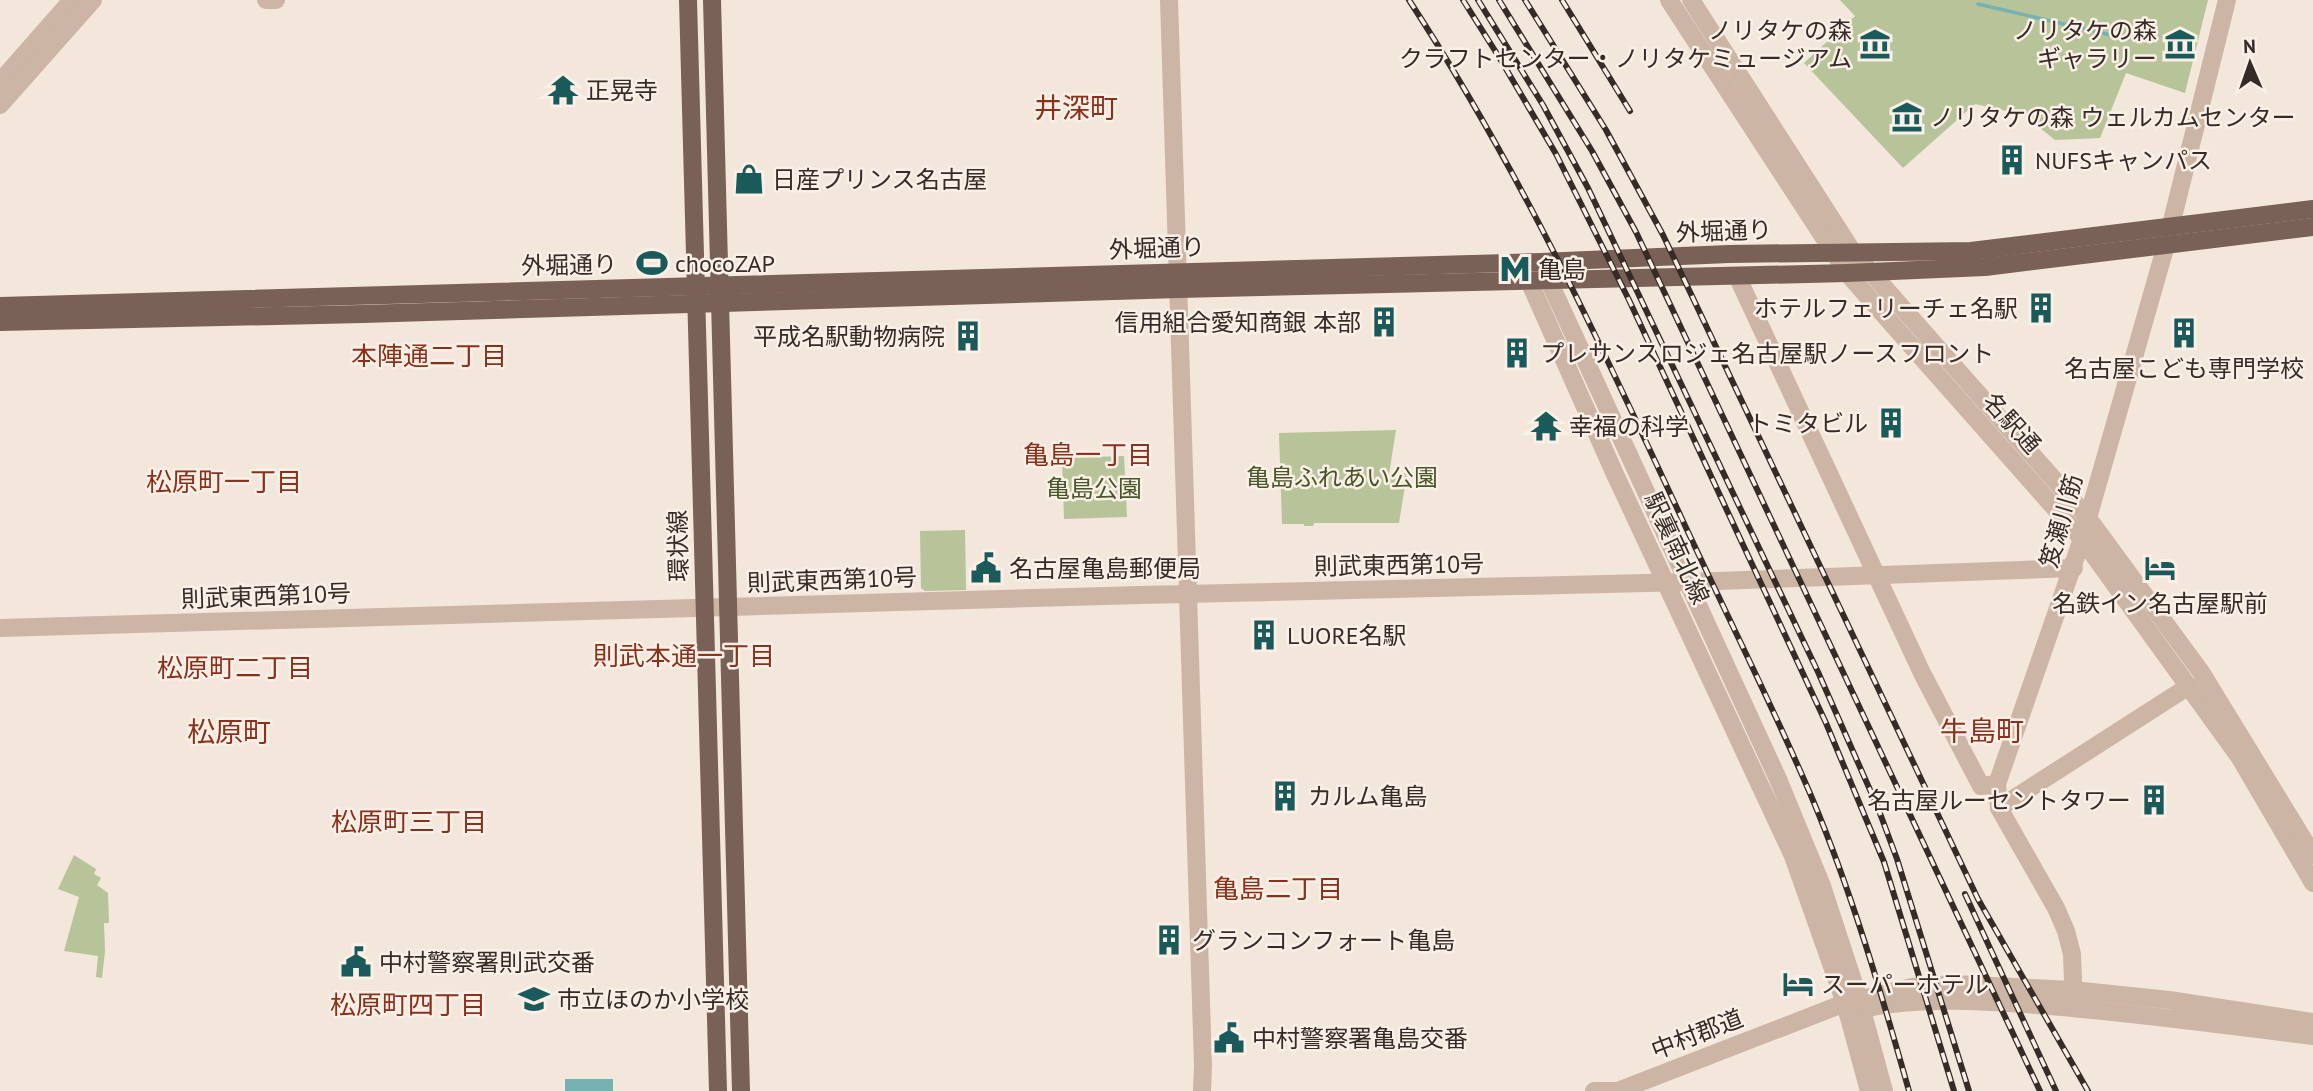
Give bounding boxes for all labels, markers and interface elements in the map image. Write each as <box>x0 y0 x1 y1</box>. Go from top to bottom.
place label: ノリタケの森 クラフトセンター・ノリタケミュージアム <box>1399 15 1852 74</box>
place label: ノリタケの森 ギャラリー <box>2013 15 2157 74</box>
museum icon: ノリタケの森 クラフトセンター・ノリタケミュージアム <box>1858 27 1892 61</box>
museum icon: ノリタケの森 ギャラリー <box>2163 27 2197 61</box>
north arrow <box>2215 28 2285 98</box>
text: N <box>2243 34 2256 58</box>
temple icon: 正晃寺 <box>546 73 580 107</box>
place label: 正晃寺 <box>586 75 658 106</box>
district label: 井深町 <box>1034 89 1118 126</box>
museum icon: ノリタケの森 ウェルカムセンター <box>1890 100 1924 134</box>
place label: ノリタケの森 ウェルカムセンター <box>1930 102 2296 133</box>
building icon: NUFSキャンパス <box>1995 143 2029 177</box>
place label: NUFSキャンパス <box>2035 145 2212 176</box>
shop icon: 日産プリンス名古屋 <box>732 162 766 196</box>
place label: 日産プリンス名古屋 <box>772 164 988 195</box>
street label: 外堀通り <box>1675 214 1773 248</box>
street label: 外堀通り <box>1108 231 1206 265</box>
sports icon: chocoZAP <box>635 246 669 280</box>
place label: chocoZAP <box>675 248 775 279</box>
street label: 外堀通り <box>521 249 617 281</box>
metro station icon: 亀島 <box>1498 252 1532 286</box>
place label: 亀島 <box>1538 254 1586 285</box>
building icon: ホテルフェリーチェ名駅 <box>2024 291 2058 325</box>
place label: ホテルフェリーチェ名駅 <box>1754 293 2018 324</box>
building icon: 信用組合愛知商銀 本部 <box>1367 305 1401 339</box>
place label: 信用組合愛知商銀 本部 <box>1115 307 1361 338</box>
building icon: 名古屋こども専門学校 <box>2167 316 2201 350</box>
building icon: 平成名駅動物病院 <box>951 319 985 353</box>
place label: 平成名駅動物病院 <box>753 321 945 352</box>
building icon: プレサンスロジェ名古屋駅ノースフロント <box>1500 336 1534 370</box>
place label: プレサンスロジェ名古屋駅ノースフロント <box>1540 338 1994 369</box>
district label: 本陣通二丁目 <box>351 339 507 372</box>
place label: 名古屋こども専門学校 <box>2064 353 2304 384</box>
street label: 名駅通 <box>1976 386 2048 460</box>
building icon: トミタビル <box>1874 406 1908 440</box>
place label: トミタビル <box>1748 408 1868 439</box>
temple icon: 幸福の科学 <box>1529 409 1563 443</box>
place label: 幸福の科学 <box>1569 411 1689 442</box>
district label: 亀島一丁目 <box>1023 438 1153 471</box>
park label: 亀島ふれあい公園 <box>1246 462 1438 493</box>
district label: 松原町一丁目 <box>146 465 302 498</box>
street label: 笈瀬川筋 <box>2033 471 2089 571</box>
park label: 亀島公園 <box>1046 473 1142 504</box>
street label: 駅裏南北線 <box>1638 487 1716 609</box>
street label: 環状線 <box>662 510 694 582</box>
street label: 則武東西第10号 <box>1314 548 1484 582</box>
public building icon: 名古屋亀島郵便局 <box>969 551 1003 585</box>
hotel icon: 名鉄イン名古屋駅前 <box>2143 551 2177 585</box>
place label: 名古屋亀島郵便局 <box>1009 553 1201 584</box>
street label: 則武東西第10号 <box>746 562 918 598</box>
street label: 則武東西第10号 <box>180 578 352 614</box>
place label: 名鉄イン名古屋駅前 <box>2052 588 2268 619</box>
building icon: LUORE名駅 <box>1247 618 1281 652</box>
place label: LUORE名駅 <box>1287 620 1407 651</box>
district label: 則武本通一丁目 <box>593 639 775 672</box>
district label: 松原町二丁目 <box>157 651 313 684</box>
district label: 牛島町 <box>1940 712 2024 749</box>
district label: 松原町 <box>187 713 271 750</box>
building icon: カルム亀島 <box>1268 779 1302 813</box>
place label: カルム亀島 <box>1308 781 1428 812</box>
building icon: 名古屋ルーセントタワー <box>2137 783 2171 817</box>
place label: 名古屋ルーセントタワー <box>1867 785 2131 816</box>
district label: 松原町三丁目 <box>331 805 487 838</box>
district label: 亀島二丁目 <box>1213 872 1343 905</box>
building icon: グランコンフォート亀島 <box>1152 923 1186 957</box>
place label: グランコンフォート亀島 <box>1192 925 1455 956</box>
public building icon: 中村警察署則武交番 <box>339 945 373 979</box>
place label: 中村警察署則武交番 <box>379 947 595 978</box>
hotel icon: スーパーホテル <box>1781 967 1815 1001</box>
place label: スーパーホテル <box>1821 969 1989 1000</box>
school or university icon: 市立ほのか小学校 <box>517 982 551 1016</box>
place label: 市立ほのか小学校 <box>557 984 749 1015</box>
district label: 松原町四丁目 <box>330 988 486 1021</box>
street label: 中村郡道 <box>1647 1002 1747 1066</box>
public building icon: 中村警察署亀島交番 <box>1212 1021 1246 1055</box>
place label: 中村警察署亀島交番 <box>1252 1023 1468 1054</box>

